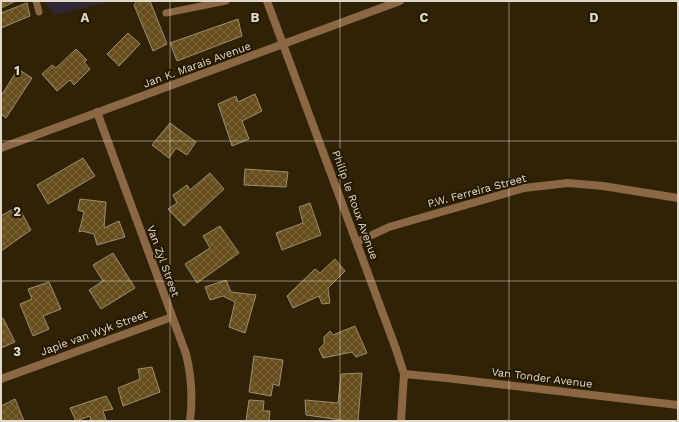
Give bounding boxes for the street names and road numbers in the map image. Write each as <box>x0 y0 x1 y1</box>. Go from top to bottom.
street label: Jan K. Marais Avenue <box>141 39 253 91</box>
street label: Philip le Roux Avenue <box>329 149 381 261</box>
street label: P.W. Ferreira Street <box>426 171 528 210</box>
street label: Van Zyl Street <box>144 223 182 299</box>
street label: Japie van Wyk Street <box>39 307 150 358</box>
street label: Van Tonder Avenue <box>491 365 593 391</box>

